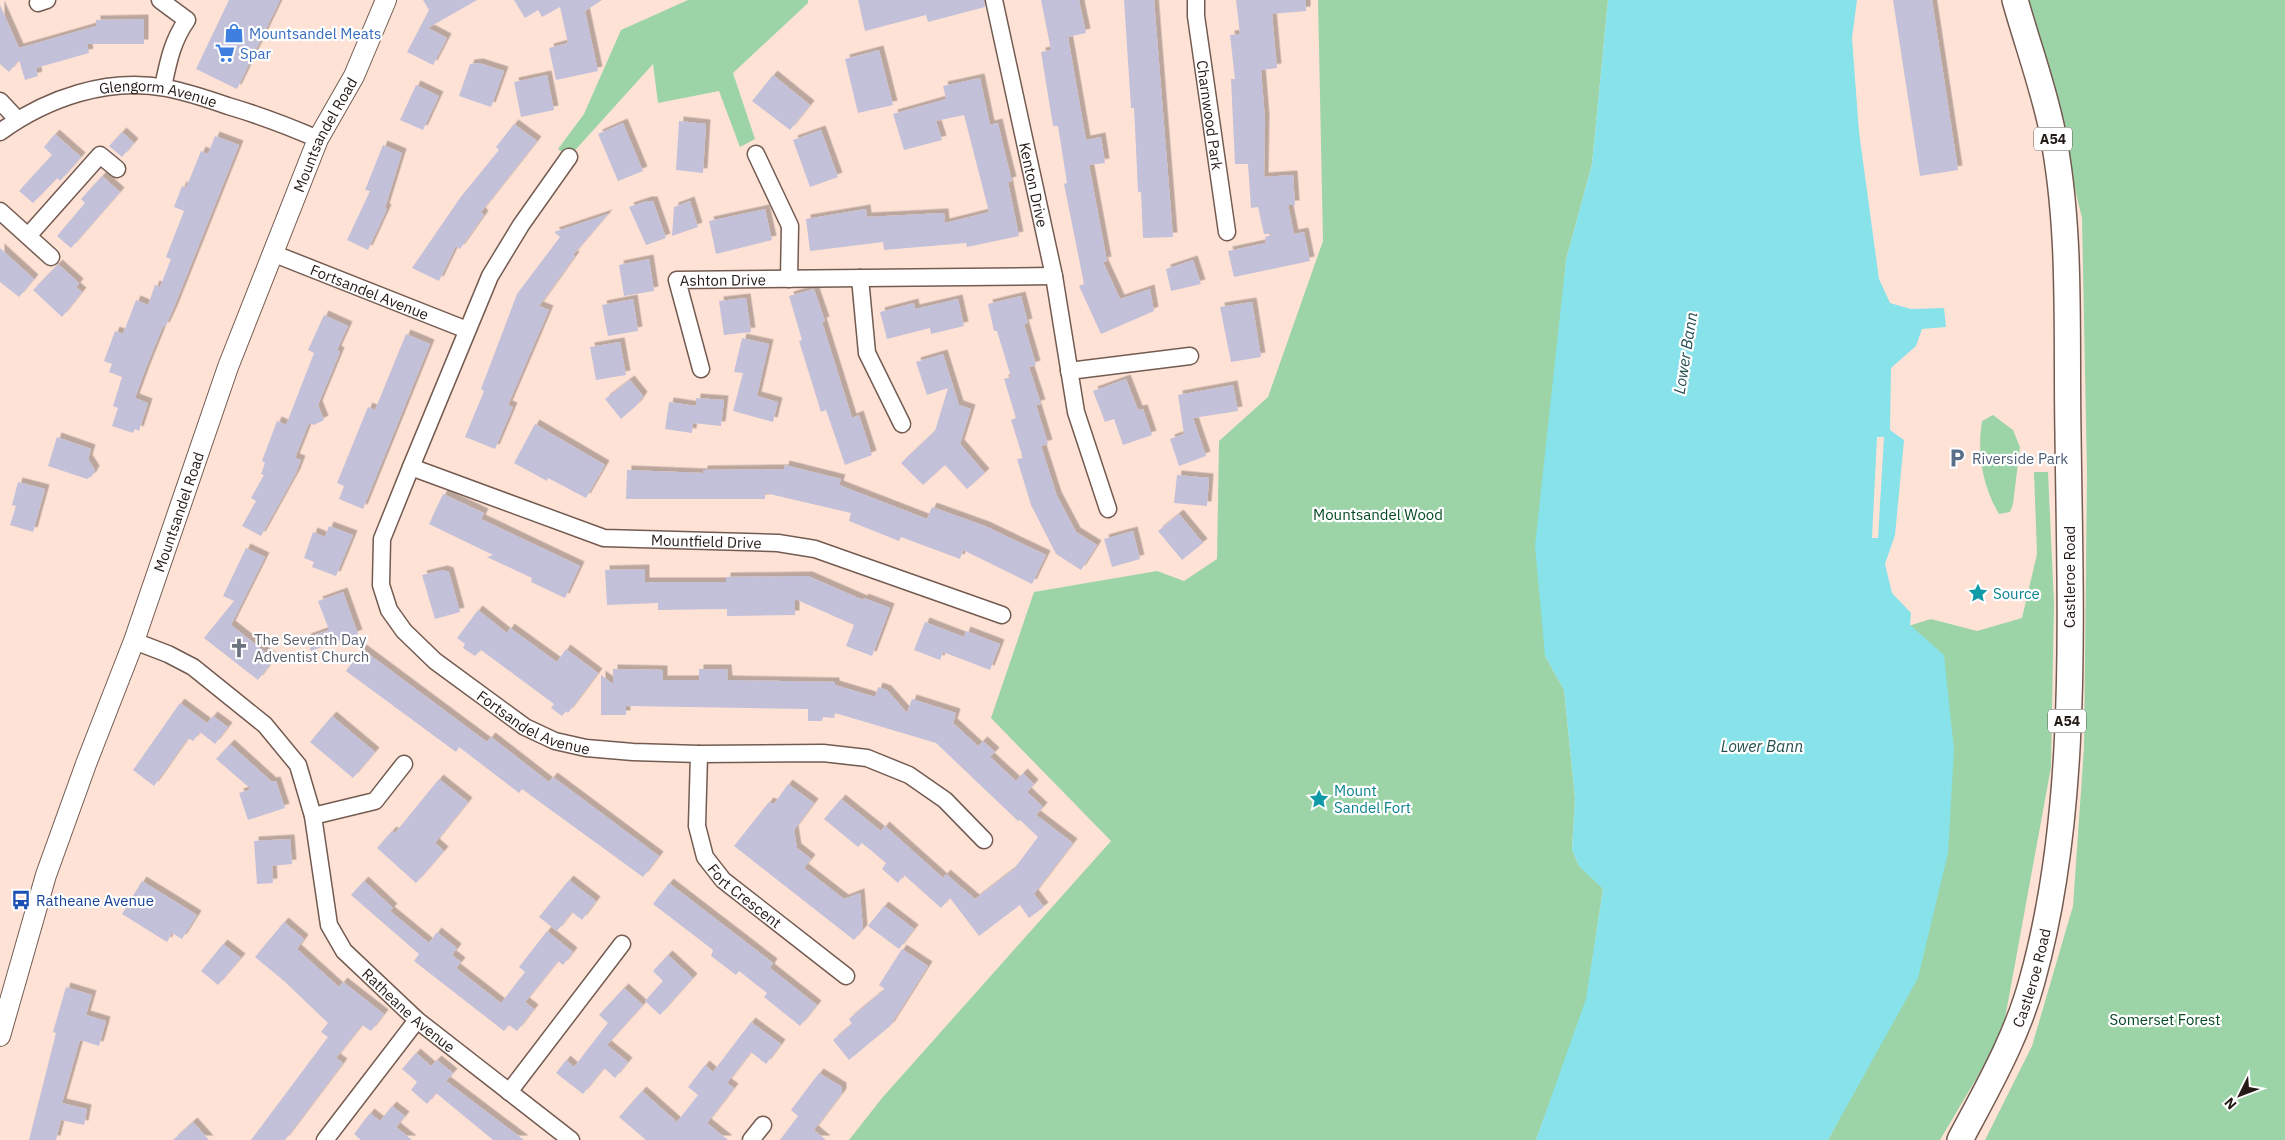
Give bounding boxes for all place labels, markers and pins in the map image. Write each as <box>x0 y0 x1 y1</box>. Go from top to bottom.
shop icon: Mountsandel Meats <box>223 22 245 44</box>
place label: Mountsandel Meats <box>249 24 381 43</box>
supermarket icon: Spar <box>214 42 236 64</box>
place label: Spar <box>240 44 271 63</box>
parking icon: Riverside Park <box>1946 447 1968 469</box>
place label: Riverside Park <box>1972 449 2068 468</box>
place icon: Source <box>1967 582 1989 604</box>
place label: Source <box>1993 584 2040 603</box>
place label: The Seventh Day Adventist Church <box>254 630 369 666</box>
church icon: The Seventh Day Adventist Church <box>228 637 250 659</box>
place label: Mount Sandel Fort <box>1334 781 1411 817</box>
place icon: Mount Sandel Fort <box>1308 788 1330 810</box>
bus stop icon: Ratheane Avenue <box>10 889 32 911</box>
place label: Ratheane Avenue <box>36 891 154 910</box>

